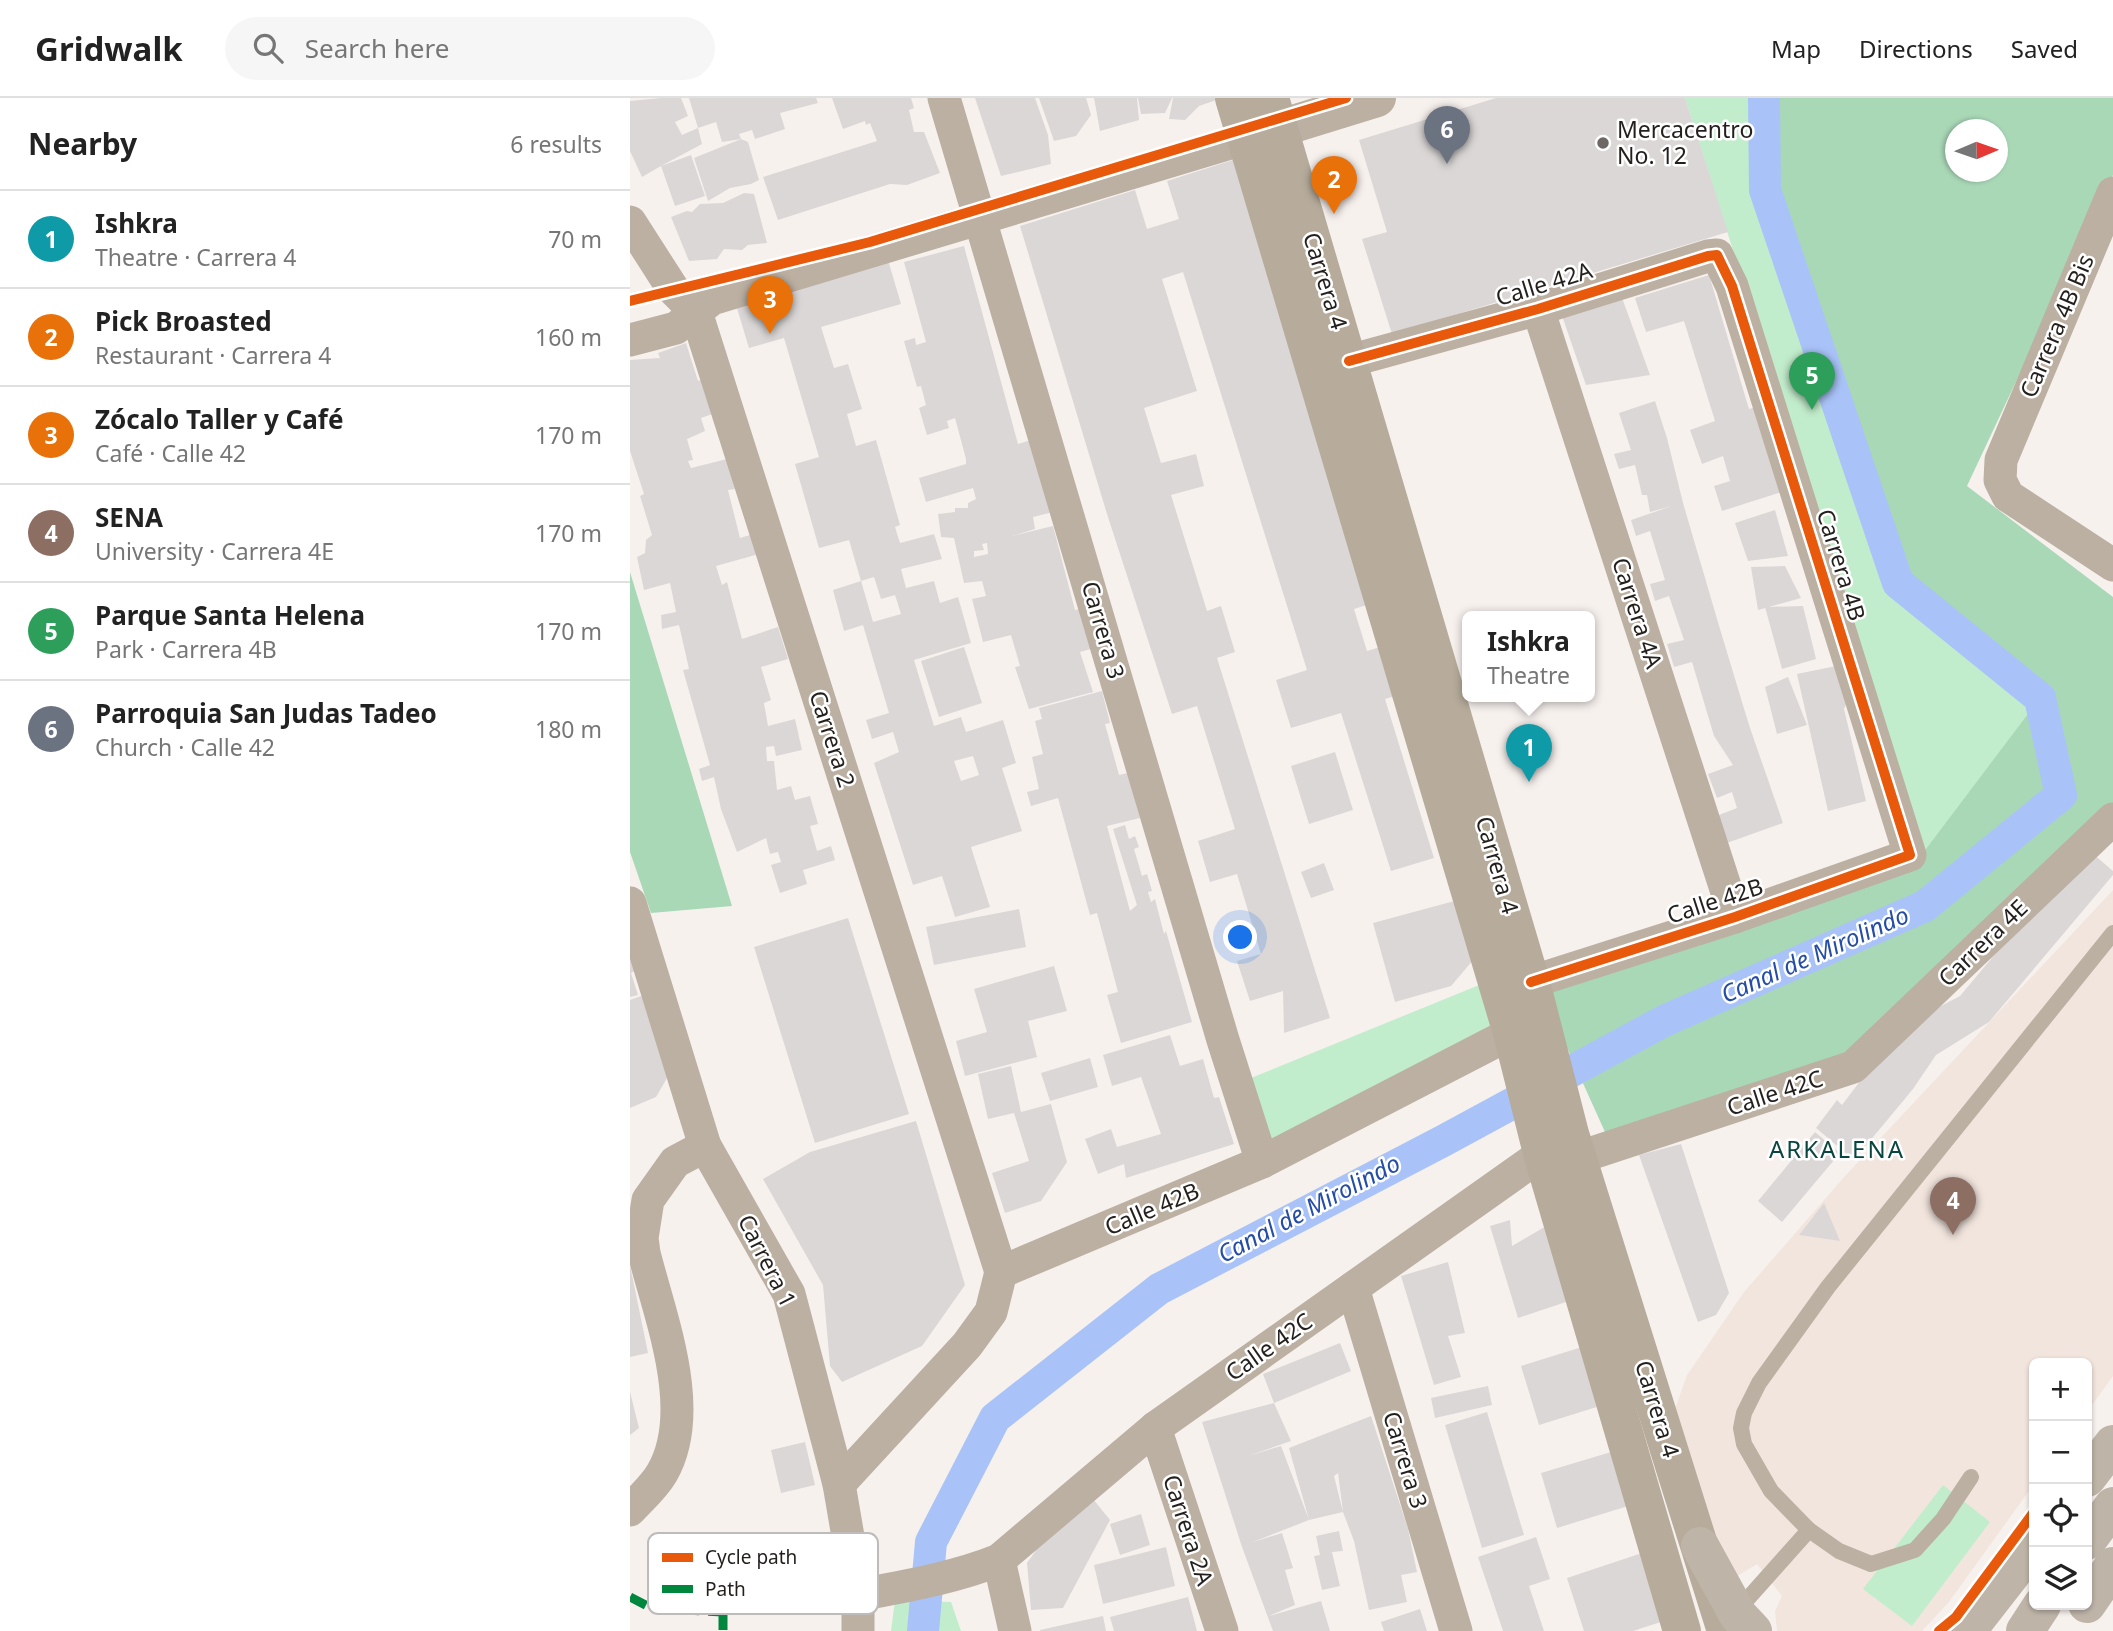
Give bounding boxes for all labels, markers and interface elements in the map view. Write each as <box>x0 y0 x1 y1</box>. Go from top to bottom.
search box <box>225 17 715 80</box>
text: Gridwalk <box>35 26 183 71</box>
icon: search <box>249 29 287 67</box>
text: Search here <box>305 30 449 66</box>
text: Map <box>1771 32 1821 65</box>
text: Directions <box>1859 32 1973 65</box>
text: Saved <box>2011 32 2078 65</box>
pin: 6 <box>1424 106 1470 164</box>
place label: Mercacentro No. 12 <box>1617 113 1753 171</box>
north arrow <box>1945 119 2008 182</box>
text: Nearby <box>28 123 137 164</box>
text: 6 results <box>510 128 602 160</box>
marker: Mercacentro No. 12 <box>1595 135 1611 151</box>
pin: 2 <box>1311 156 1357 214</box>
text: Ishkra <box>95 205 178 241</box>
text: 1 <box>44 223 58 255</box>
text: 70 m <box>548 223 602 255</box>
street label: Carrera 4 <box>1296 228 1356 333</box>
text: Theatre · Carrera 4 <box>95 241 296 273</box>
street label: Carrera 4B Bis <box>2011 249 2101 402</box>
street label: Calle 42A <box>1492 253 1596 313</box>
pin: 3 <box>747 276 793 334</box>
text: Pick Broasted <box>95 303 272 339</box>
text: 2 <box>44 321 58 353</box>
text: 160 m <box>535 321 602 353</box>
text: Restaurant · Carrera 4 <box>95 339 331 371</box>
pin: 5 <box>1789 352 1835 410</box>
text: Zócalo Taller y Café <box>95 401 343 437</box>
text: 3 <box>44 419 58 451</box>
text: 170 m <box>535 419 602 451</box>
text: Café · Calle 42 <box>95 437 246 469</box>
text: SENA <box>95 499 163 535</box>
street label: Carrera 4B <box>1810 505 1874 624</box>
text: 4 <box>44 517 58 549</box>
text: 170 m <box>535 517 602 549</box>
text: University · Carrera 4E <box>95 535 334 567</box>
street label: Carrera 4A <box>1605 553 1671 672</box>
street label: Carrera 3 <box>1075 577 1133 682</box>
text: Parque Santa Helena <box>95 597 365 633</box>
popup <box>1462 611 1595 702</box>
text: 5 <box>44 615 58 647</box>
text: 170 m <box>535 615 602 647</box>
text: Ishkra <box>1487 623 1570 659</box>
text: Park · Carrera 4B <box>95 633 277 665</box>
text: Theatre <box>1487 659 1570 691</box>
street label: Carrera 2 <box>802 686 864 791</box>
text: Parroquia San Judas Tadeo <box>95 695 437 731</box>
text: 6 <box>44 713 58 745</box>
text: 180 m <box>535 713 602 745</box>
pin: 1 <box>1506 724 1552 782</box>
text: Church · Calle 42 <box>95 731 275 763</box>
street label: Carrera 4 <box>1469 812 1527 917</box>
street label: Calle 42B <box>1662 869 1767 931</box>
street label: Carrera 4E <box>1931 892 2034 993</box>
water label: Canal de Mirolindo <box>1715 897 1914 1010</box>
your location <box>1223 920 1257 954</box>
street label: Calle 42C <box>1723 1062 1827 1123</box>
district label: ARKALENA <box>1769 1132 1905 1165</box>
water label: Canal de Mirolindo <box>1211 1146 1405 1270</box>
street label: Calle 42B <box>1100 1174 1204 1242</box>
pin: 4 <box>1930 1177 1976 1235</box>
street label: Carrera 1 <box>731 1209 805 1312</box>
street label: Calle 42C <box>1219 1305 1318 1388</box>
street label: Carrera 4 <box>1628 1356 1688 1461</box>
map controls <box>2029 1358 2092 1610</box>
button: + <box>2029 1358 2092 1421</box>
street label: Carrera 3 <box>1376 1407 1436 1512</box>
button: − <box>2029 1421 2092 1484</box>
street label: Carrera 2A <box>1156 1470 1222 1589</box>
button: locate <box>2029 1484 2092 1547</box>
legend <box>648 1533 878 1614</box>
text: Cycle path <box>705 1544 797 1570</box>
button: layers <box>2029 1547 2092 1610</box>
text: Path <box>705 1576 746 1602</box>

